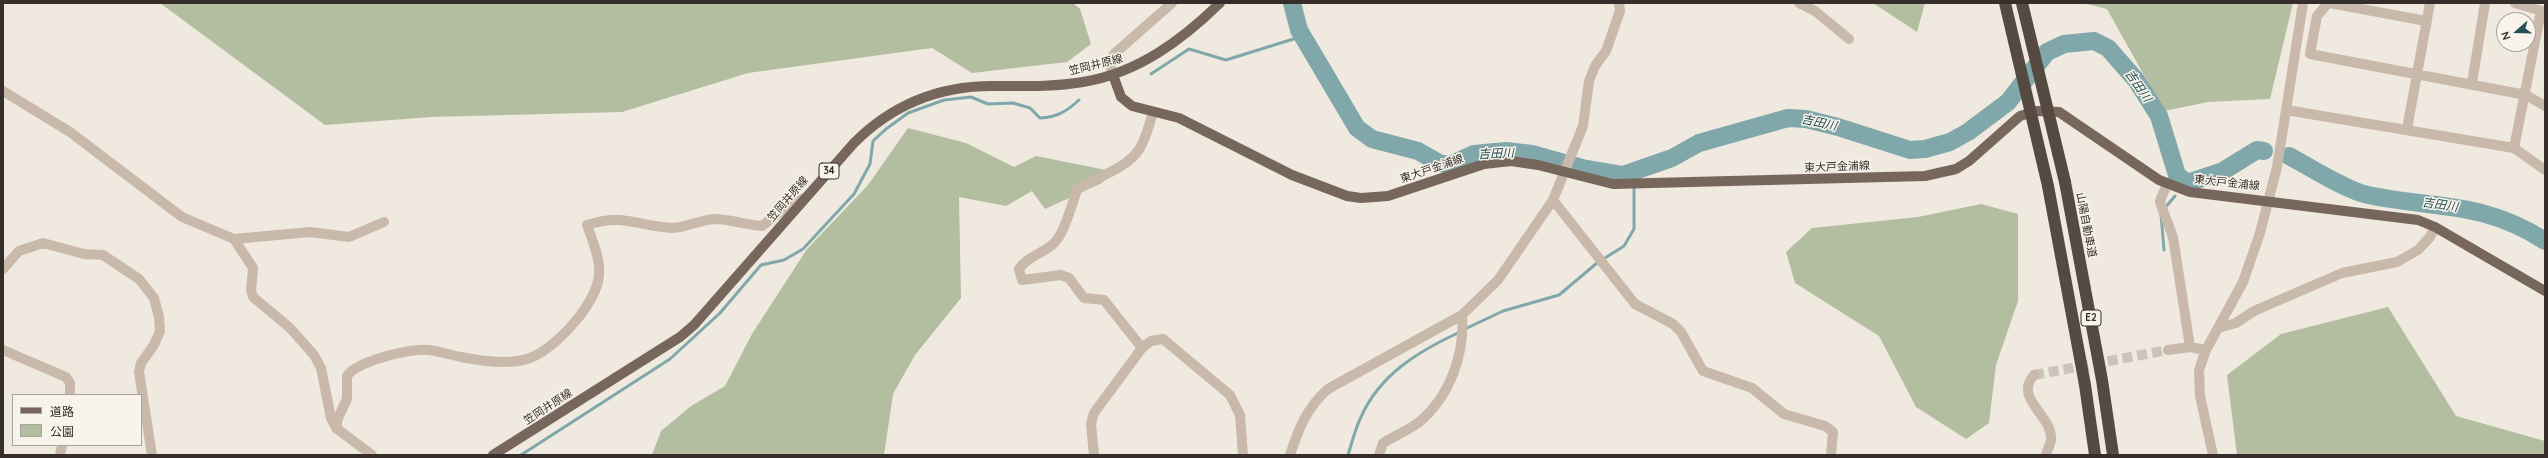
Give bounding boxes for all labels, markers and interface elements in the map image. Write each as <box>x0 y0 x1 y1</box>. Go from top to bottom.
north arrow <box>2496 12 2536 52</box>
text: N <box>2498 30 2514 42</box>
street label: 笠岡井原線 <box>1068 52 1124 78</box>
water label: 吉田川 <box>2122 67 2154 105</box>
water label: 吉田川 <box>1800 112 1838 134</box>
water label: 吉田川 <box>1478 146 1514 162</box>
street label: 東大戸金浦線 <box>1399 152 1465 186</box>
street label: 東大戸金浦線 <box>1804 159 1870 175</box>
road number: 34 <box>819 163 839 179</box>
street label: 東大戸金浦線 <box>2193 173 2261 193</box>
street label: 笠岡井原線 <box>765 174 811 224</box>
street label: 山陽自動車道 <box>2073 191 2099 259</box>
water label: 吉田川 <box>2421 195 2459 215</box>
road number: E2 <box>2081 310 2101 326</box>
street label: 笠岡井原線 <box>521 386 575 428</box>
legend <box>12 394 142 446</box>
text: 道路 <box>50 404 74 419</box>
text: 公園 <box>50 424 74 439</box>

